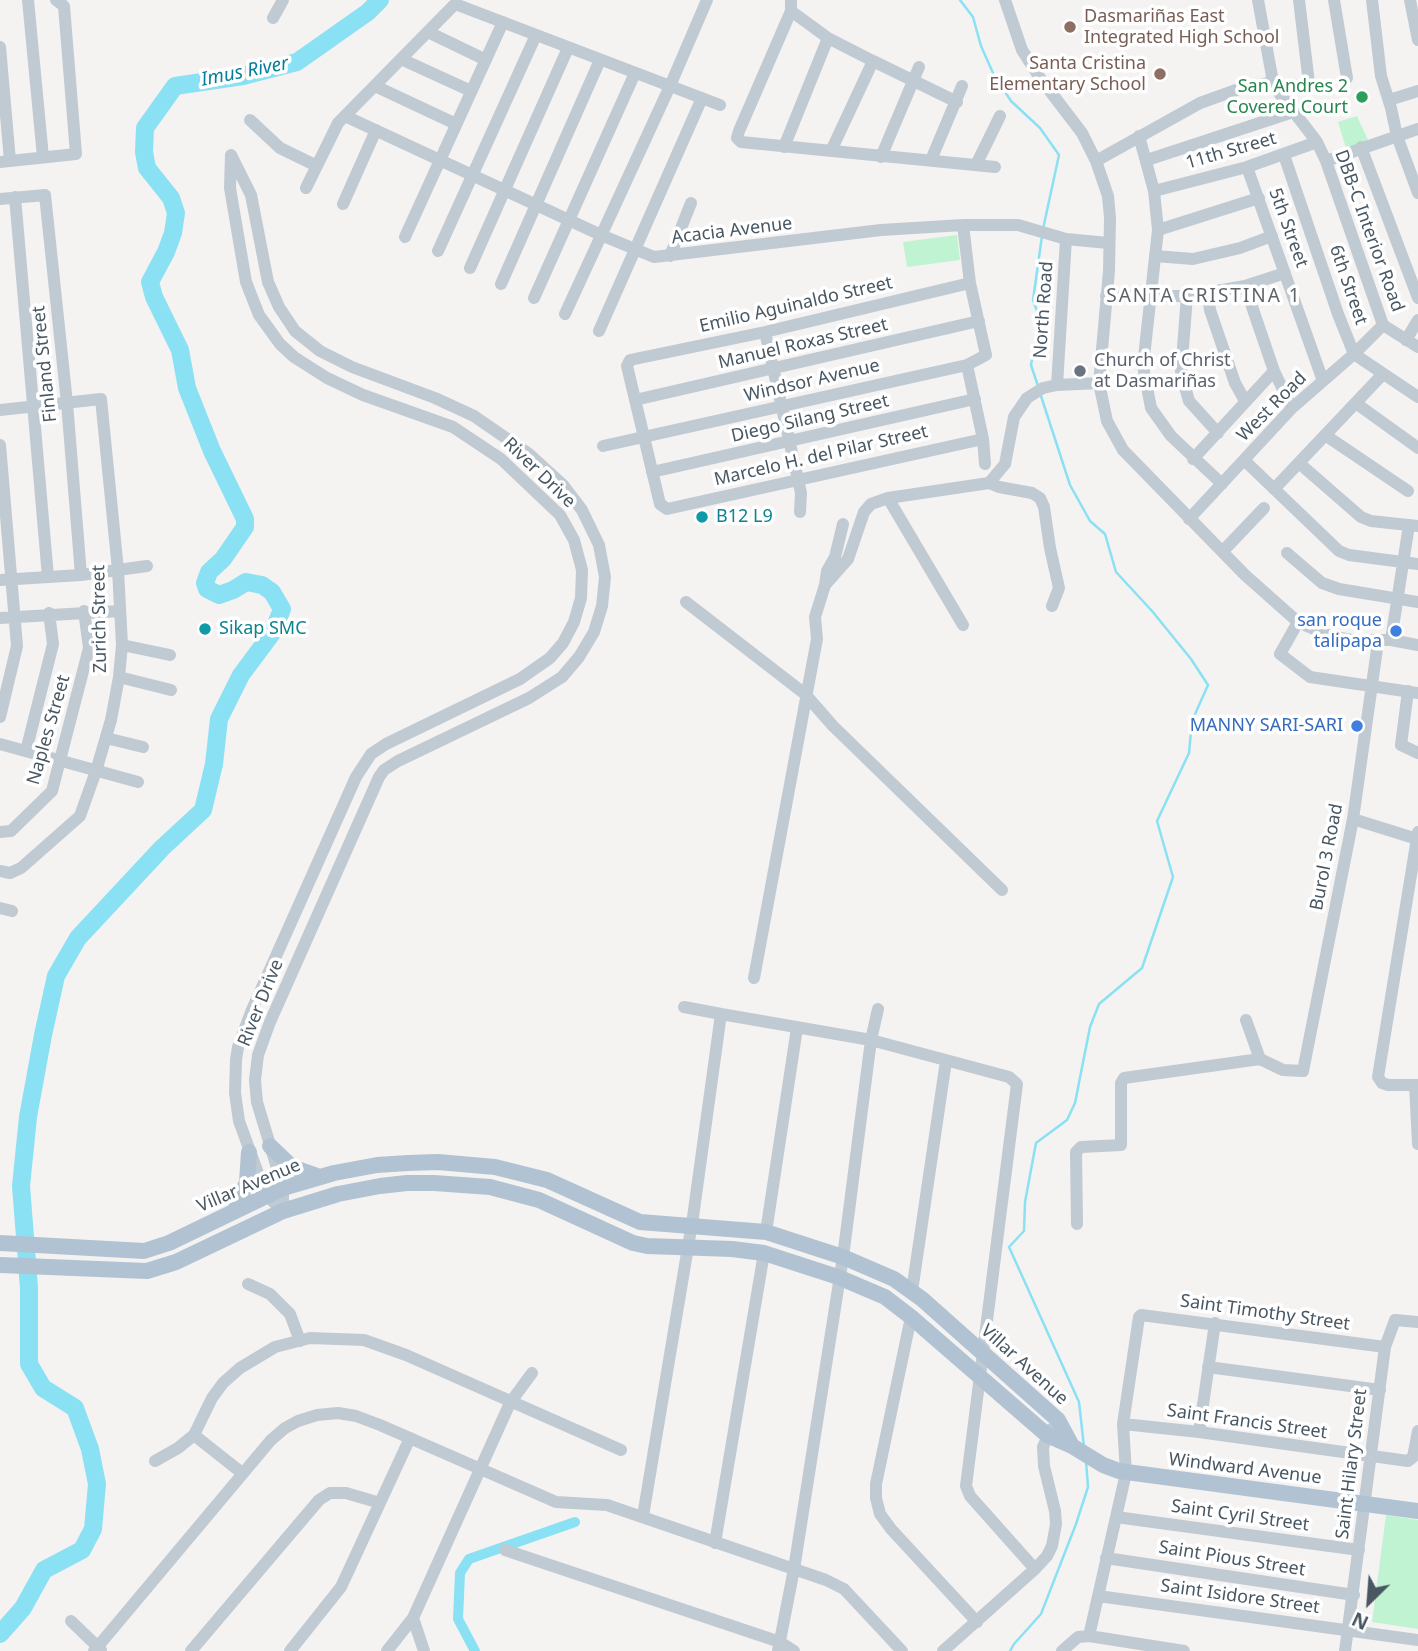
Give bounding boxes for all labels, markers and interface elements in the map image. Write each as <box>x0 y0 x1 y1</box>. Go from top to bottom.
place label: Dasmariñas East Integrated High School <box>1084 6 1279 48</box>
marker: Dasmariñas East Integrated High School <box>1062 19 1078 35</box>
water label: Imus River <box>199 52 291 92</box>
place label: Santa Cristina Elementary School <box>989 53 1146 96</box>
marker: Santa Cristina Elementary School <box>1152 66 1168 82</box>
place label: San Andres 2 Covered Court <box>1227 76 1348 119</box>
marker: San Andres 2 Covered Court <box>1354 89 1370 105</box>
street label: 11th Street <box>1183 128 1279 174</box>
street label: DBB-C Interior Road <box>1330 147 1408 315</box>
street label: 5th Street <box>1264 185 1312 271</box>
street label: Acacia Avenue <box>670 213 794 249</box>
street label: 6th Street <box>1324 242 1372 328</box>
street label: North Road <box>1030 261 1058 359</box>
street label: Emilio Aguinaldo Street <box>697 272 895 338</box>
district label: SANTA CRISTINA 1 <box>1108 286 1300 308</box>
street label: Finland Street <box>28 305 62 423</box>
street label: Manuel Roxas Street <box>716 314 890 374</box>
place label: Church of Christ at Dasmariñas <box>1094 350 1231 392</box>
street label: Windsor Avenue <box>742 355 882 407</box>
marker: Church of Christ at Dasmariñas <box>1072 363 1088 379</box>
street label: West Road <box>1233 368 1311 446</box>
street label: Diego Silang Street <box>729 390 891 448</box>
street label: Marcelo H. del Pilar Street <box>712 421 930 491</box>
street label: River Drive <box>498 433 580 513</box>
place label: B12 L9 <box>716 506 773 528</box>
marker: B12 L9 <box>694 509 710 525</box>
street label: Zurich Street <box>88 565 112 673</box>
place label: san roque talipapa <box>1297 610 1382 652</box>
place label: Sikap SMC <box>219 618 307 640</box>
marker: Sikap SMC <box>197 621 213 637</box>
marker: san roque talipapa <box>1388 623 1404 639</box>
street label: Naples Street <box>23 673 75 787</box>
place label: MANNY SARI-SARI <box>1190 715 1343 737</box>
marker: MANNY SARI-SARI <box>1349 718 1365 734</box>
street label: Burol 3 Road <box>1306 802 1348 912</box>
street label: River Drive <box>234 956 288 1050</box>
street label: Villar Avenue <box>194 1155 304 1217</box>
street label: Saint Timothy Street <box>1179 1290 1351 1336</box>
street label: Villar Avenue <box>976 1320 1072 1410</box>
street label: Saint Hilary Street <box>1332 1388 1372 1540</box>
street label: Saint Francis Street <box>1166 1400 1328 1444</box>
street label: Windward Avenue <box>1167 1449 1323 1489</box>
street label: Saint Cyril Street <box>1170 1496 1310 1536</box>
street label: Saint Pious Street <box>1157 1537 1307 1581</box>
north arrow <box>1334 1567 1404 1637</box>
street label: Saint Isidore Street <box>1159 1575 1321 1619</box>
text: N <box>1348 1606 1373 1636</box>

